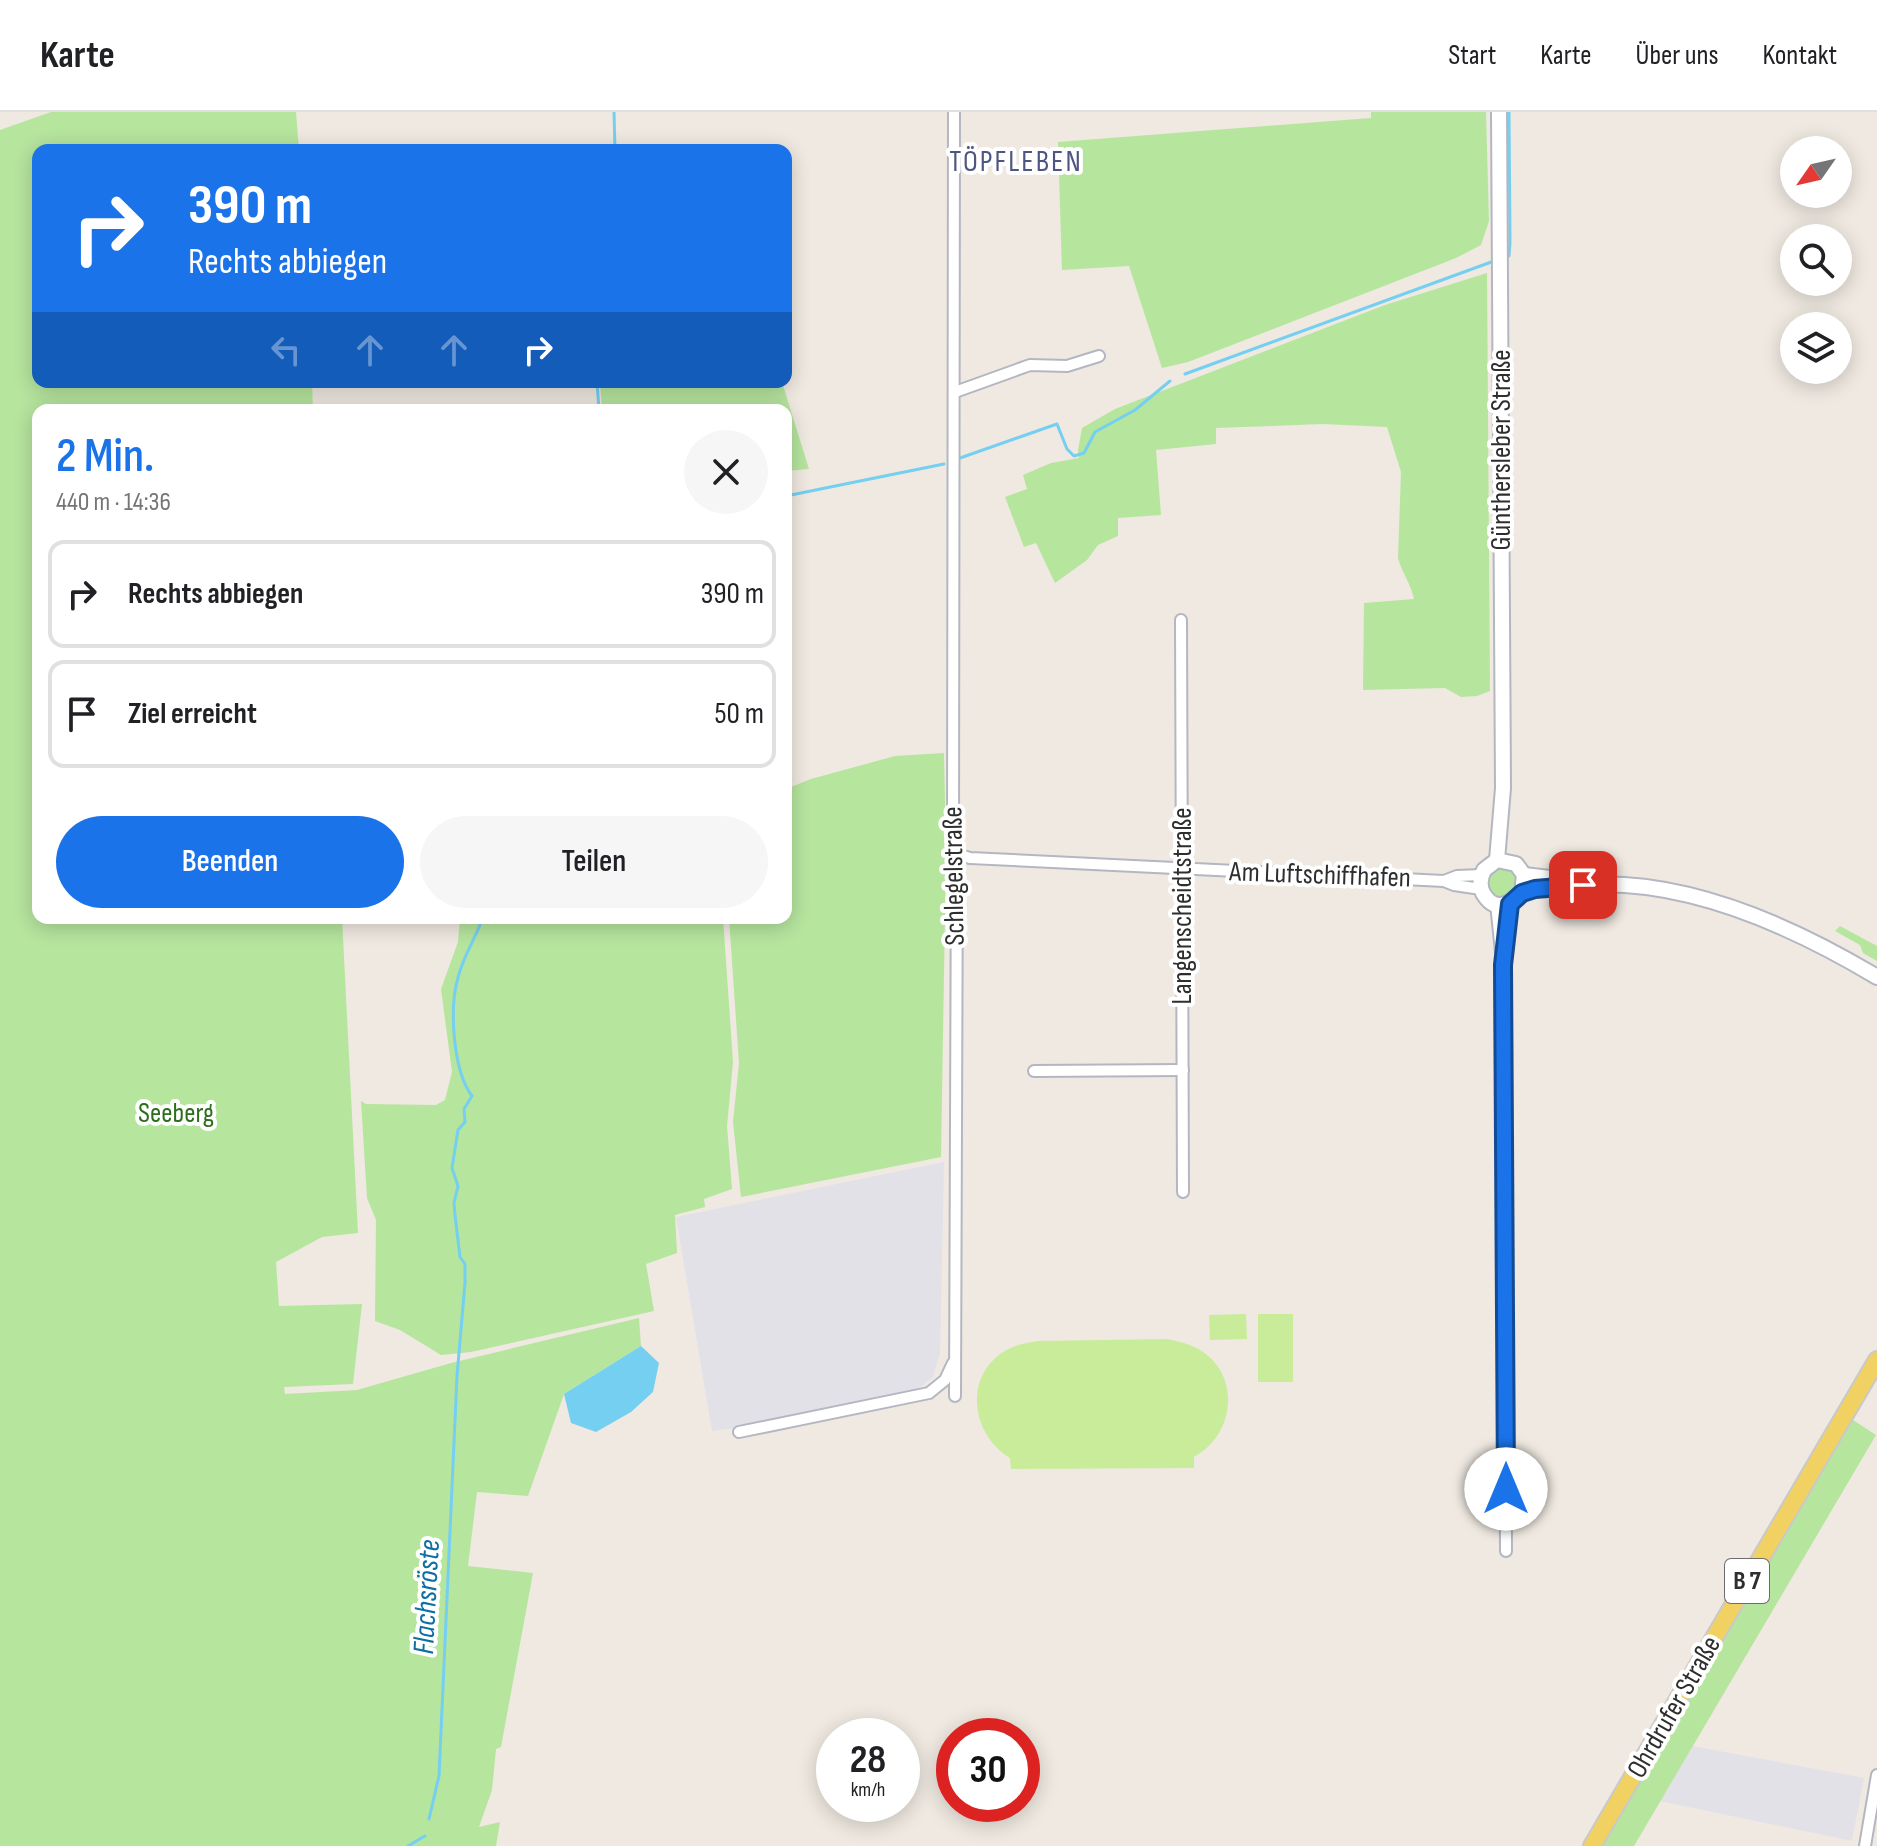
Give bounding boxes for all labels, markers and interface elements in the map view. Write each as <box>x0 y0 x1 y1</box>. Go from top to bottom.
text: Karte <box>40 33 115 78</box>
text: Start <box>1448 39 1496 72</box>
text: Karte <box>1540 39 1592 72</box>
text: Über uns <box>1636 39 1719 72</box>
text: Kontakt <box>1763 39 1837 72</box>
north arrow <box>1780 136 1852 208</box>
map controls <box>1780 136 1852 384</box>
district label: TÖPFLEBEN <box>949 144 1083 180</box>
text: 390 m <box>188 173 312 240</box>
icon: right <box>56 176 160 280</box>
button: search <box>1780 224 1852 296</box>
text: Rechts abbiegen <box>188 241 387 284</box>
button: layers <box>1780 312 1852 384</box>
icon: left <box>264 328 308 372</box>
icon: ahead <box>348 328 392 372</box>
icon: ahead <box>432 328 476 372</box>
icon: right <box>516 328 560 372</box>
street label: Günthersleber Straße <box>1485 349 1518 551</box>
text: 2 Min. <box>56 428 154 485</box>
button: close <box>684 430 768 514</box>
text: 440 m · 14:36 <box>56 487 171 518</box>
icon: right <box>60 572 104 616</box>
text: Rechts abbiegen <box>128 576 303 612</box>
text: 390 m <box>701 576 764 612</box>
icon: arrive <box>60 692 104 736</box>
text: Ziel erreicht <box>128 696 257 732</box>
text: 50 m <box>715 696 764 732</box>
street label: Schlegelstraße <box>936 806 972 946</box>
street label: Langenscheidtstraße <box>1166 807 1199 1005</box>
button: Beenden <box>56 816 404 908</box>
button: Teilen <box>420 816 768 908</box>
pin <box>1549 851 1617 919</box>
street label: Am Luftschiffhafen <box>1228 855 1411 895</box>
icon: arrive <box>1561 863 1605 907</box>
park label: Seeberg <box>138 1097 214 1130</box>
position arrow <box>1464 1447 1548 1531</box>
water label: Flachsröste <box>406 1538 448 1655</box>
road number: B 7 <box>1725 1559 1769 1603</box>
street label: Ohrdrufer Straße <box>1620 1630 1728 1784</box>
speed limit sign: 30 <box>936 1718 1040 1822</box>
text: 28 <box>850 1736 886 1784</box>
text: km/h <box>851 1778 885 1802</box>

